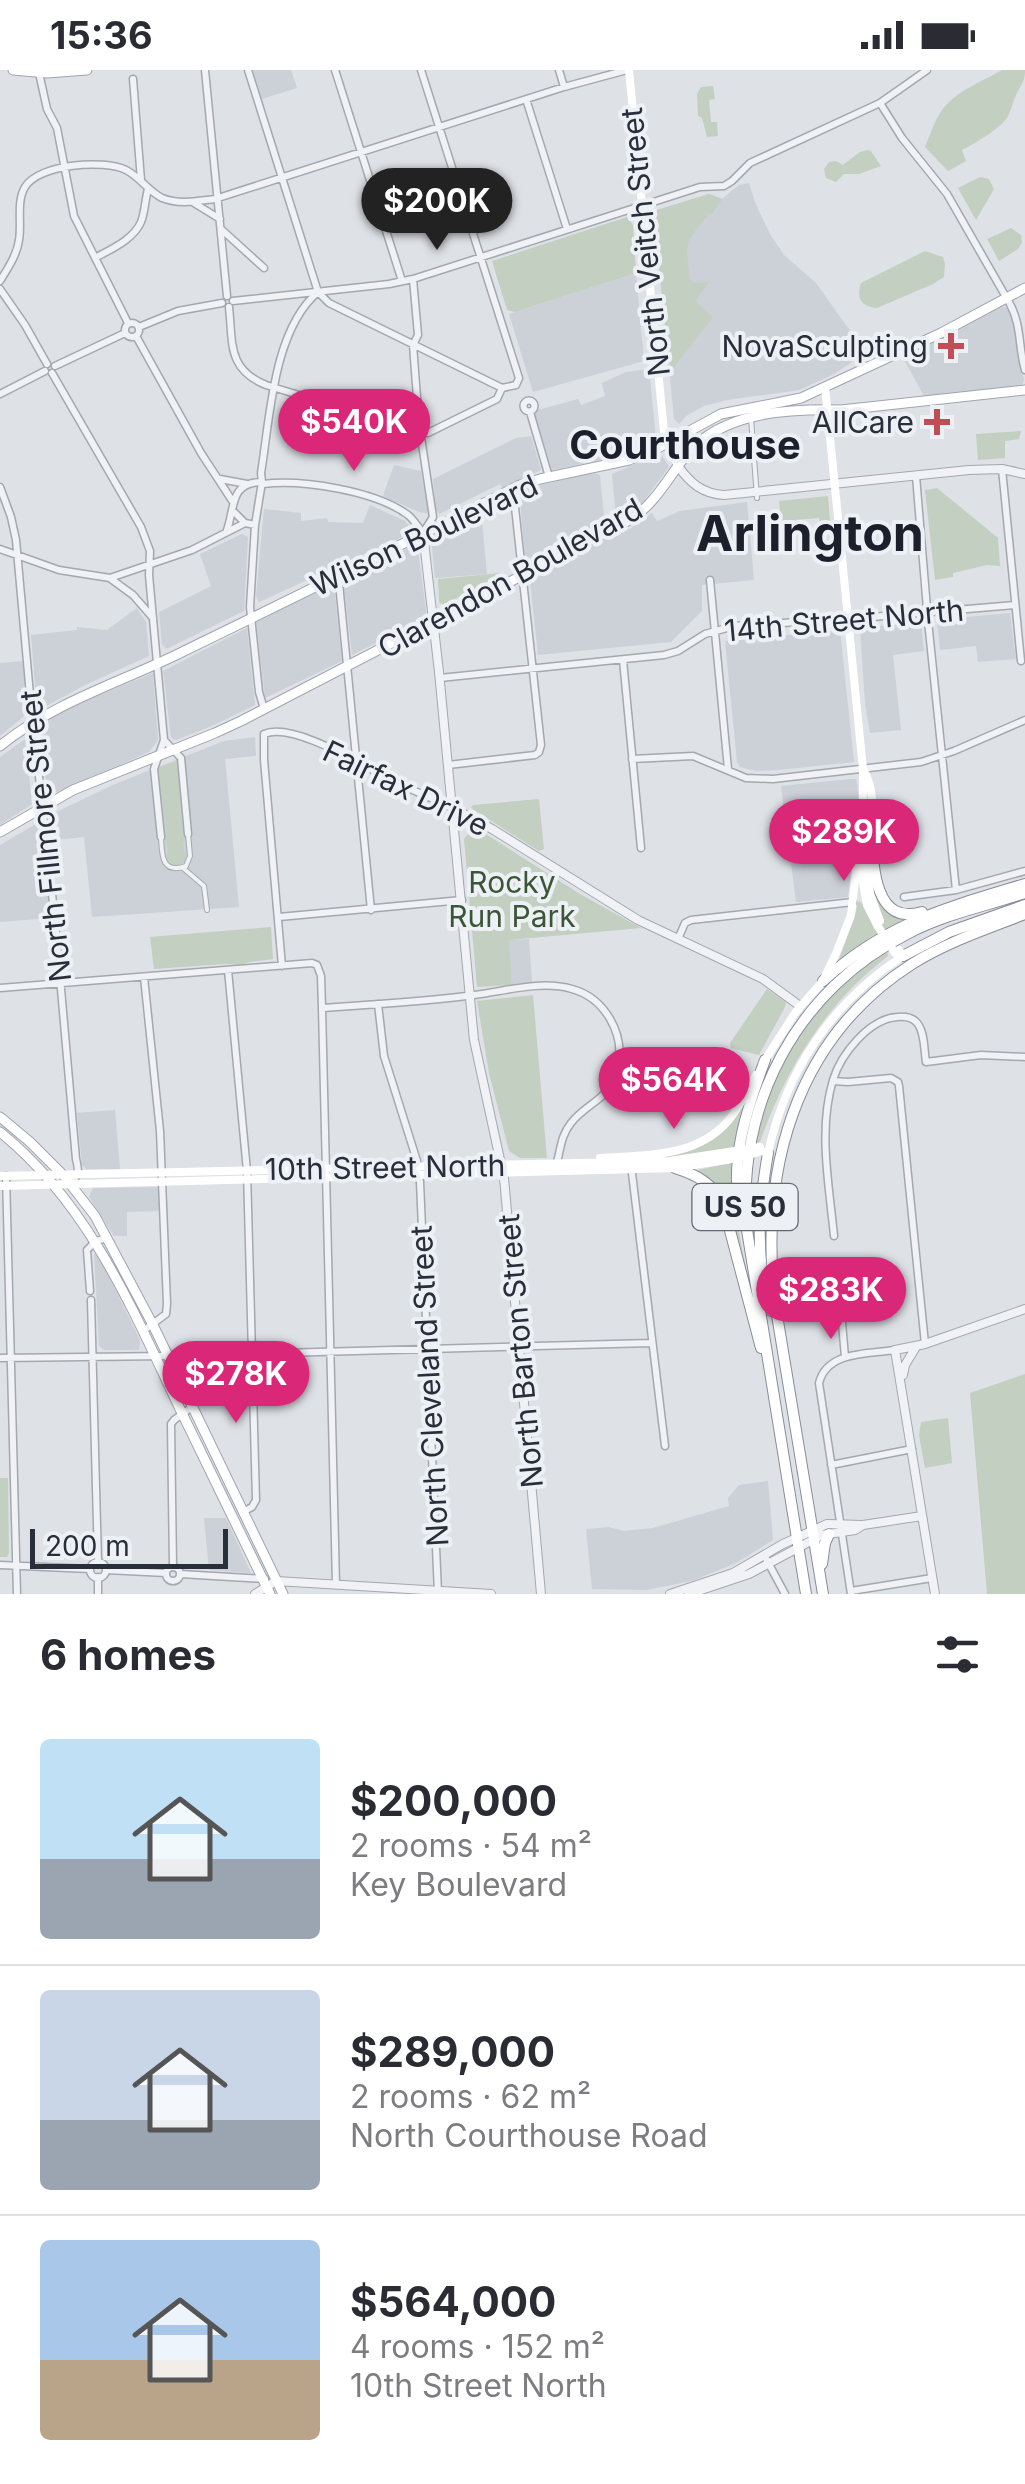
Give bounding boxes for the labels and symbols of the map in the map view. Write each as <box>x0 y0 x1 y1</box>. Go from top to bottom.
street label: North Veitch Street <box>613 106 677 378</box>
pin: $200K <box>367 168 507 253</box>
place label: NovaSculpting <box>721 328 928 364</box>
marker: NovaSculpting <box>938 333 964 359</box>
pin: $540K <box>284 389 424 474</box>
place label: AllCare <box>812 404 914 440</box>
marker: AllCare <box>924 409 950 435</box>
district label: Courthouse <box>569 420 801 469</box>
street label: Wilson Boulevard <box>305 467 543 603</box>
street label: Clarendon Boulevard <box>371 490 649 666</box>
district label: Arlington <box>696 503 924 563</box>
street label: 14th Street North <box>723 592 965 648</box>
street label: North Fillmore Street <box>12 688 78 984</box>
street label: Fairfax Drive <box>317 732 495 844</box>
pin: $289K <box>774 799 914 884</box>
park label: Rocky Run Park <box>448 864 576 934</box>
pin: $564K <box>604 1047 744 1132</box>
street label: 10th Street North <box>264 1147 506 1187</box>
road number: US 50 <box>692 1184 798 1230</box>
street label: North Barton Street <box>490 1212 550 1490</box>
street label: North Cleveland Street <box>403 1224 455 1547</box>
pin: $283K <box>761 1257 901 1342</box>
pin: $278K <box>166 1341 306 1426</box>
scale bar <box>30 1524 228 1568</box>

